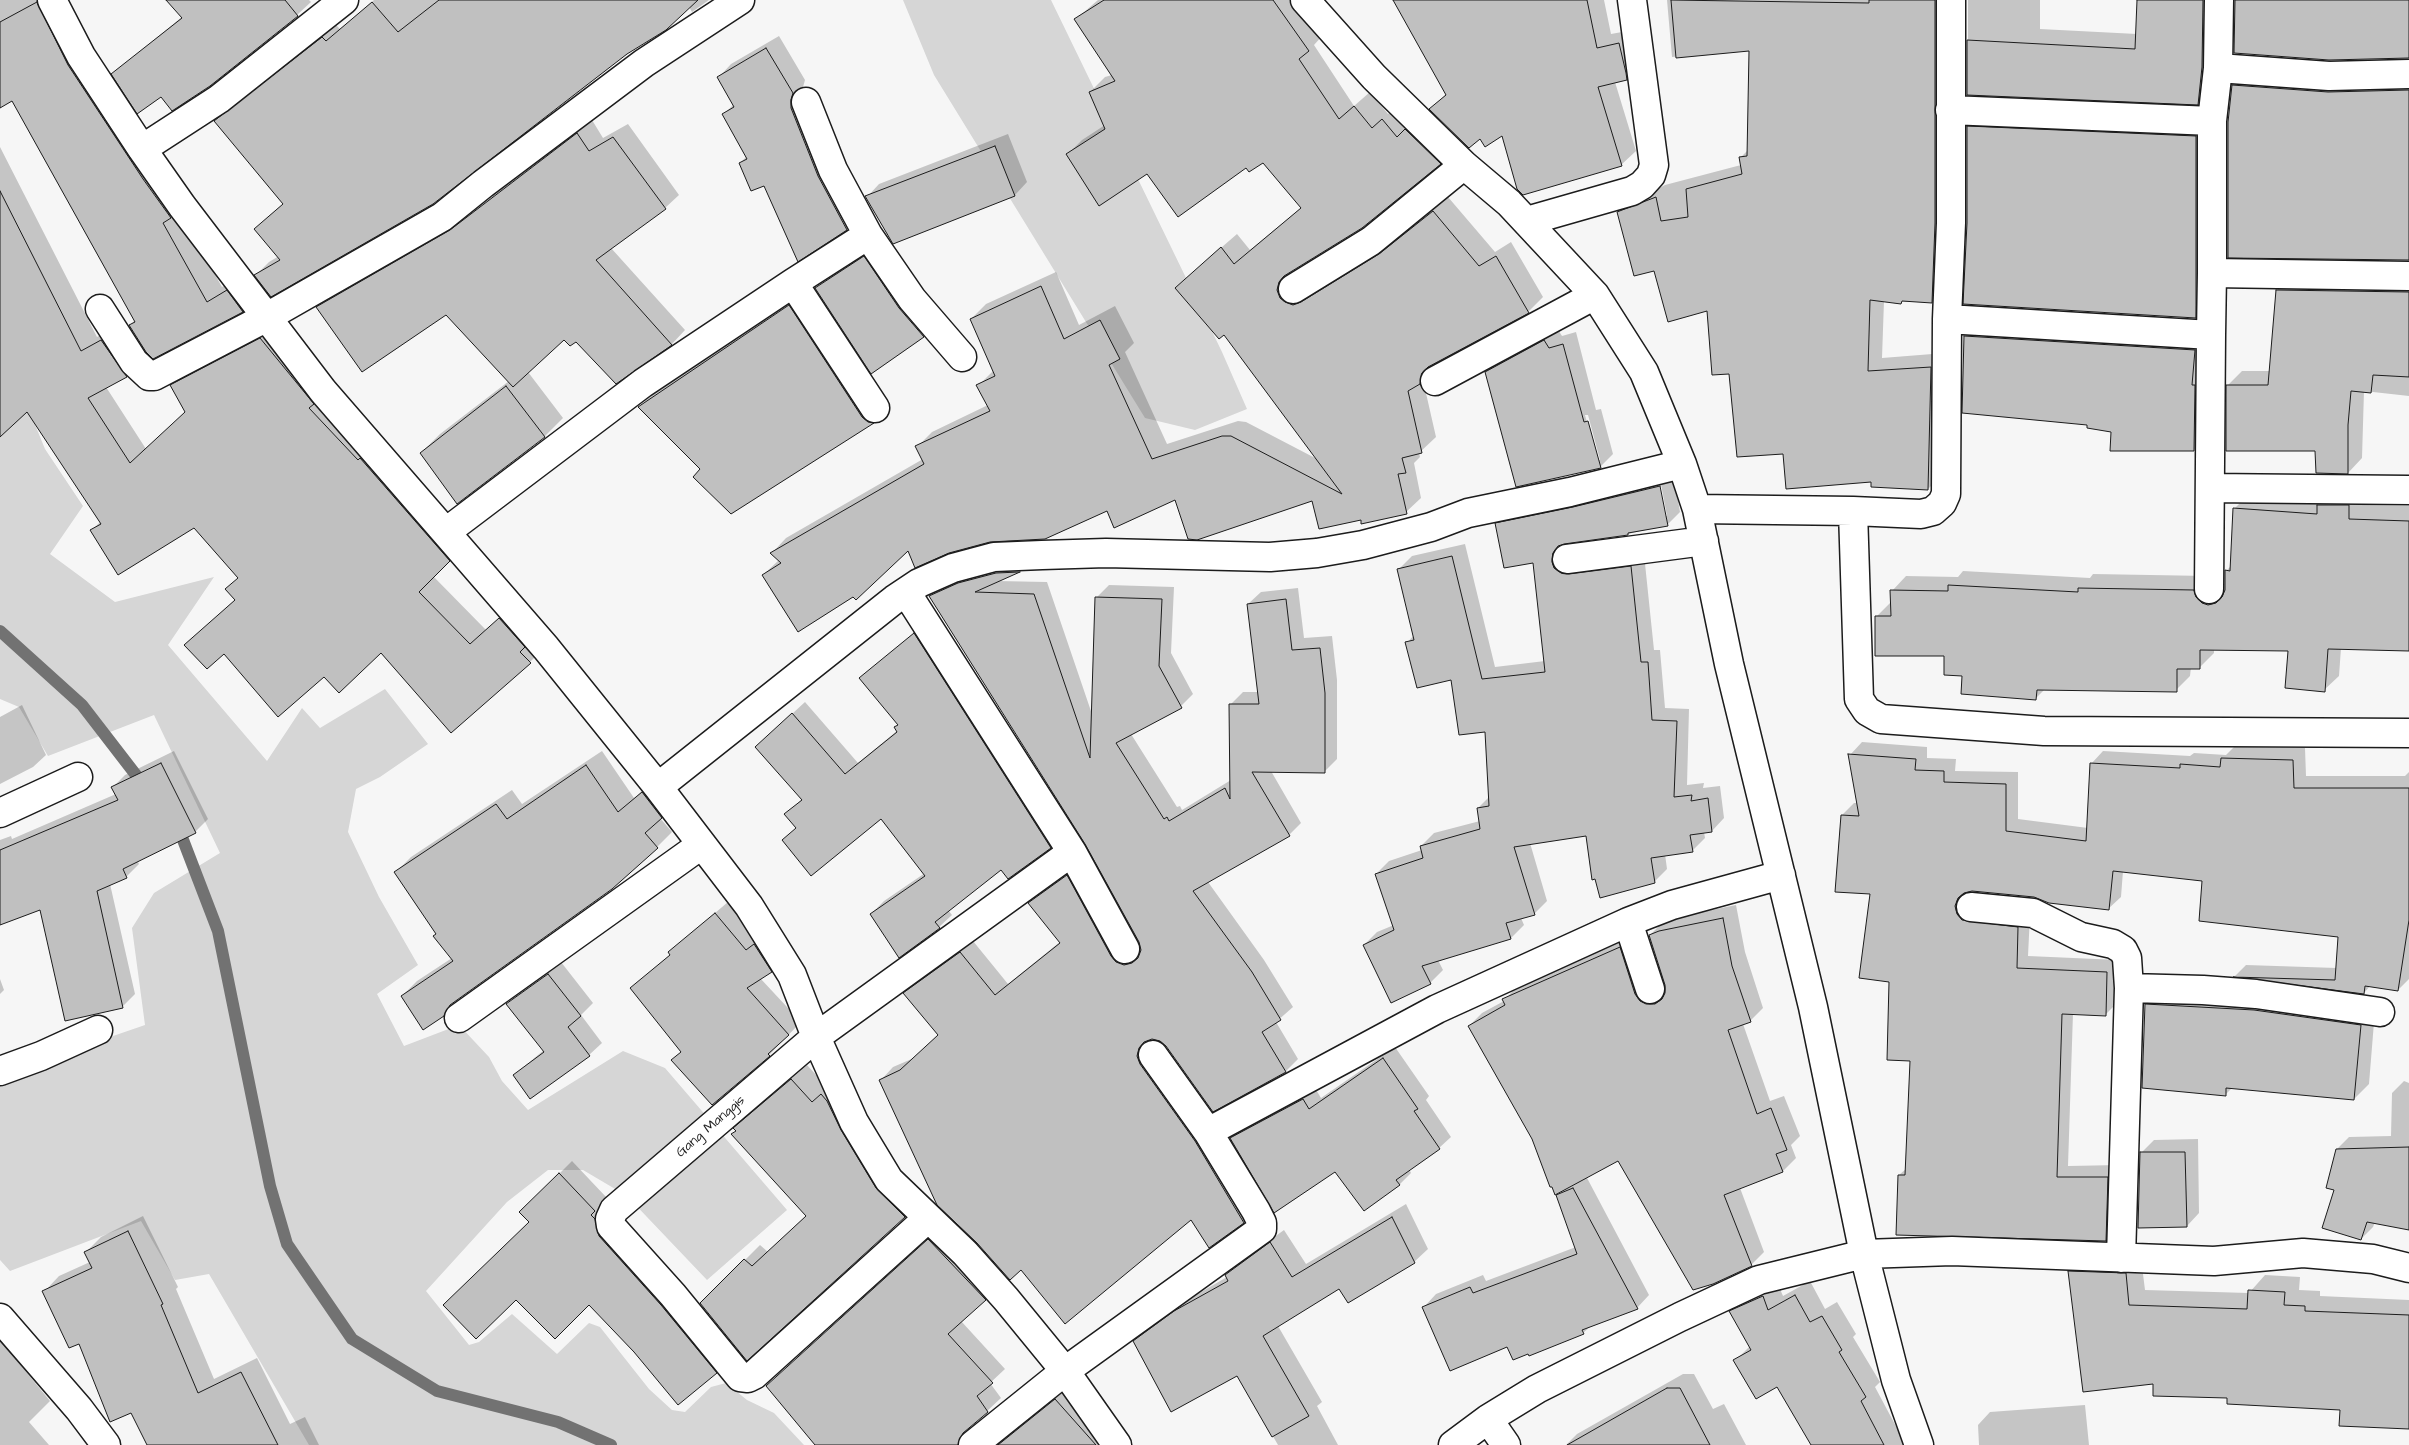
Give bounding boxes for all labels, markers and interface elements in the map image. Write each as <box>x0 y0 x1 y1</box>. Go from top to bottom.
street label: Gang Manggis <box>673 1092 749 1162</box>

